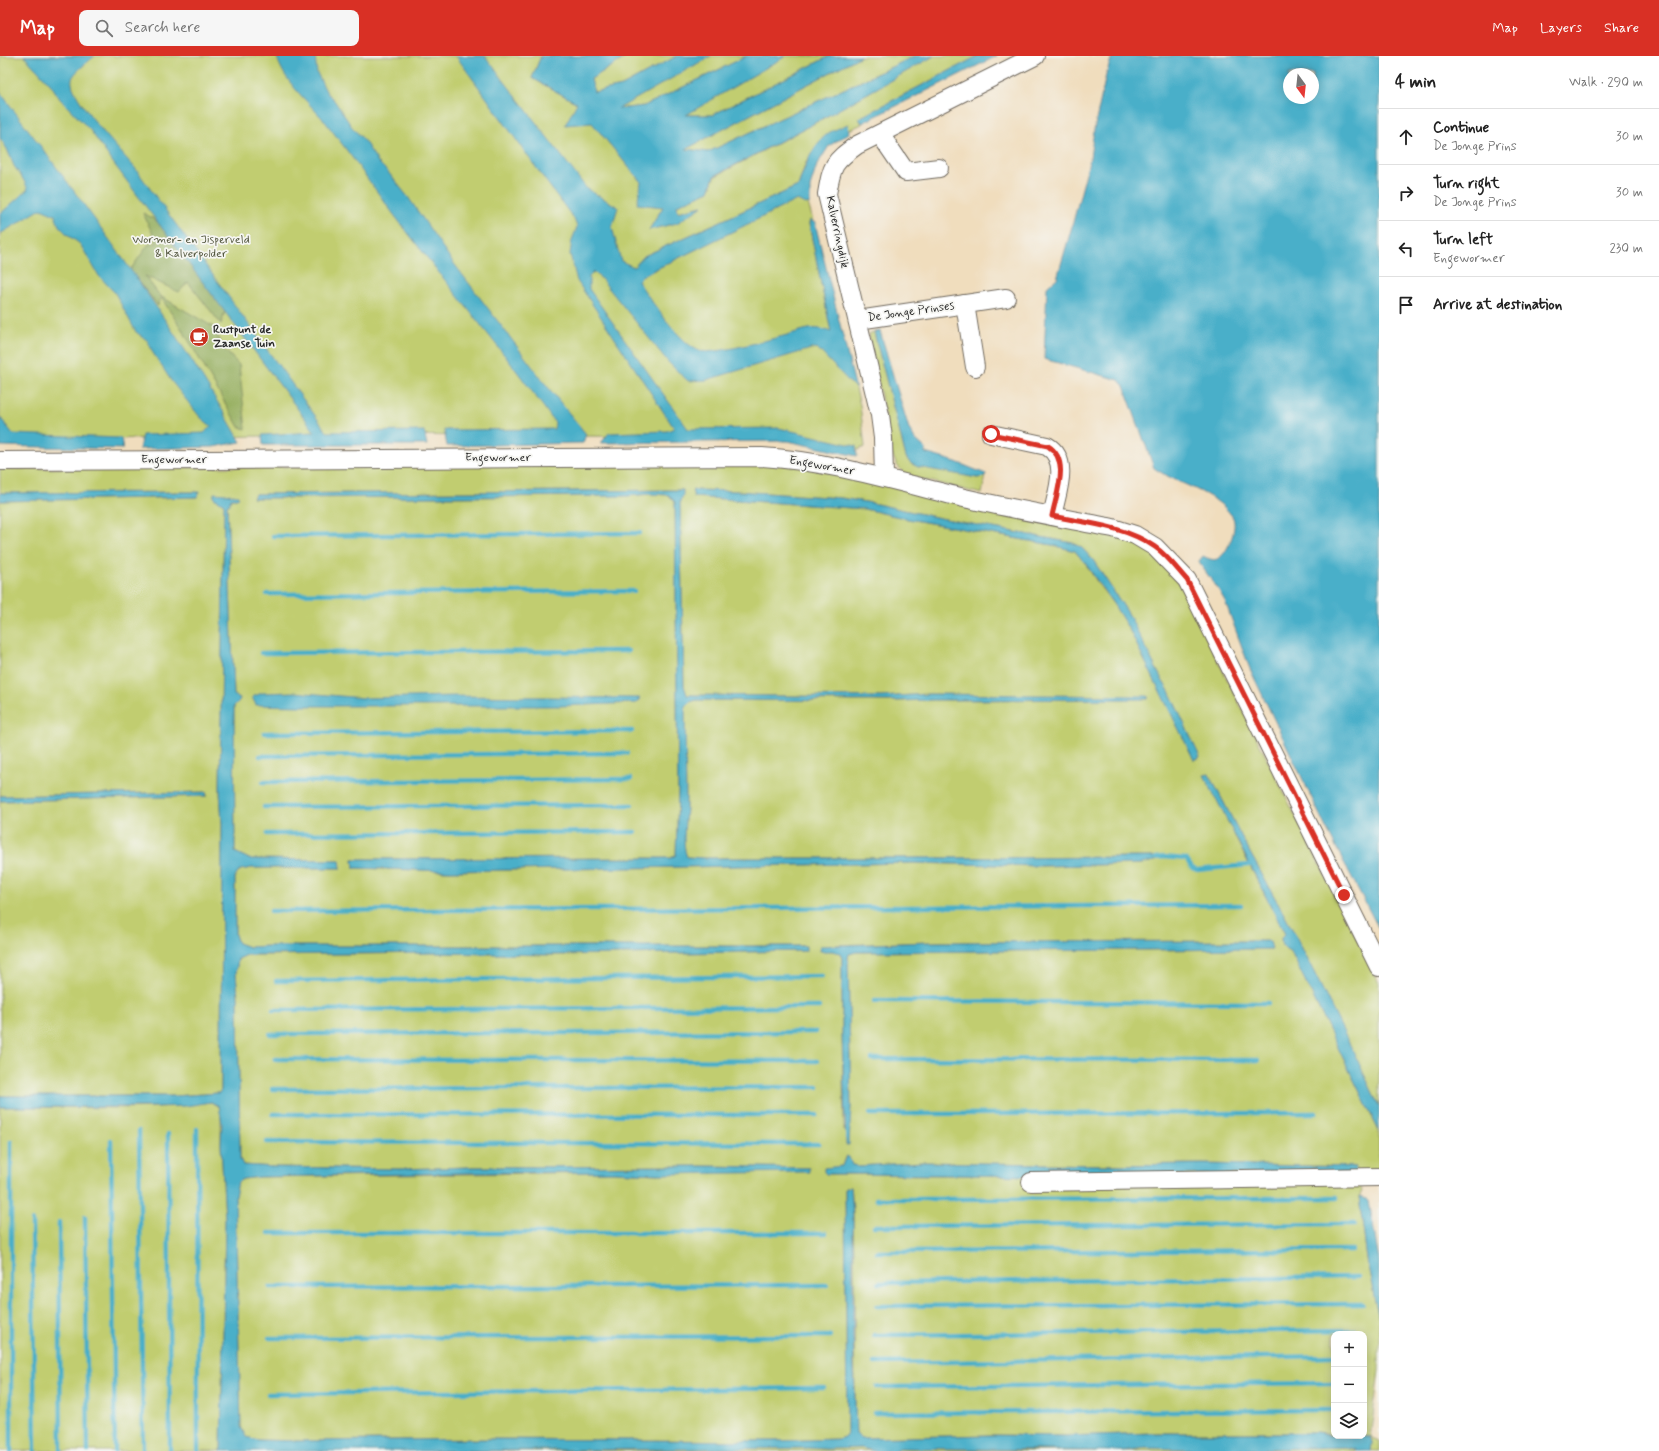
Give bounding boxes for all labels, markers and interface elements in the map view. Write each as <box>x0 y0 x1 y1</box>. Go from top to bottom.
search box <box>79 10 359 46</box>
text: Map <box>20 16 55 41</box>
icon: search <box>93 17 115 39</box>
text: Search here <box>125 18 200 38</box>
text: Map <box>1492 19 1518 37</box>
text: Layers <box>1540 19 1582 37</box>
text: Share <box>1604 19 1639 37</box>
north arrow <box>1283 68 1319 104</box>
text: 4 min <box>1395 71 1436 93</box>
text: Walk · 290 m <box>1569 74 1643 91</box>
text: Continue <box>1433 118 1489 138</box>
icon: ahead <box>1395 126 1417 148</box>
text: 30 m <box>1616 128 1643 145</box>
text: De Jonge Prins <box>1433 138 1517 155</box>
text: Turn right <box>1433 174 1500 194</box>
icon: right <box>1395 182 1417 204</box>
text: 30 m <box>1616 184 1643 201</box>
street label: Kalverringdijk <box>822 194 852 270</box>
text: De Jonge Prins <box>1433 194 1517 211</box>
text: Turn left <box>1433 230 1493 250</box>
park label: Wormer- en Jisperveld & Kalverpolder <box>132 232 250 262</box>
icon: left <box>1395 238 1417 260</box>
text: 230 m <box>1609 240 1643 257</box>
text: Engewormer <box>1433 250 1505 267</box>
icon: arrive <box>1395 294 1417 316</box>
text: Arrive at destination <box>1433 295 1562 315</box>
street label: De Jonge Prinses <box>867 298 956 326</box>
place label: Rustpunt de Zaanse Tuin <box>213 322 275 352</box>
cafe icon: Rustpunt de Zaanse Tuin <box>188 326 210 348</box>
route start <box>982 425 1000 443</box>
street label: Engewormer <box>465 450 532 467</box>
street label: Engewormer <box>141 452 208 469</box>
street label: Engewormer <box>788 452 856 481</box>
route end <box>1335 886 1353 904</box>
map controls <box>1331 1331 1367 1439</box>
button: + <box>1331 1331 1367 1367</box>
button: − <box>1331 1367 1367 1403</box>
button: layers <box>1331 1403 1367 1439</box>

